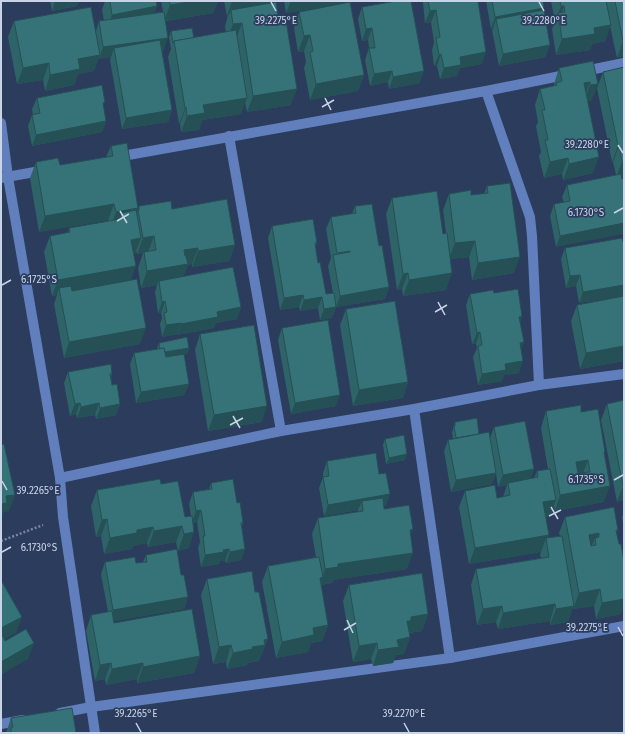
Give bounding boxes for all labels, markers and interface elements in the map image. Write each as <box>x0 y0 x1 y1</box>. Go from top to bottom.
text: 39.2275°E <box>255 15 297 27</box>
text: 39.2280°E <box>522 15 566 27</box>
text: 39.2280°E <box>565 139 609 151</box>
text: 6.1730°S <box>568 207 605 219</box>
text: 6.1725°S <box>21 274 57 286</box>
text: 6.1735°S <box>568 474 605 486</box>
text: 39.2265°E <box>16 485 60 497</box>
text: 6.1730°S <box>21 542 58 554</box>
text: 39.2275°E <box>566 622 608 634</box>
text: 39.2265°E <box>114 708 158 720</box>
text: 39.2270°E <box>383 708 425 720</box>

